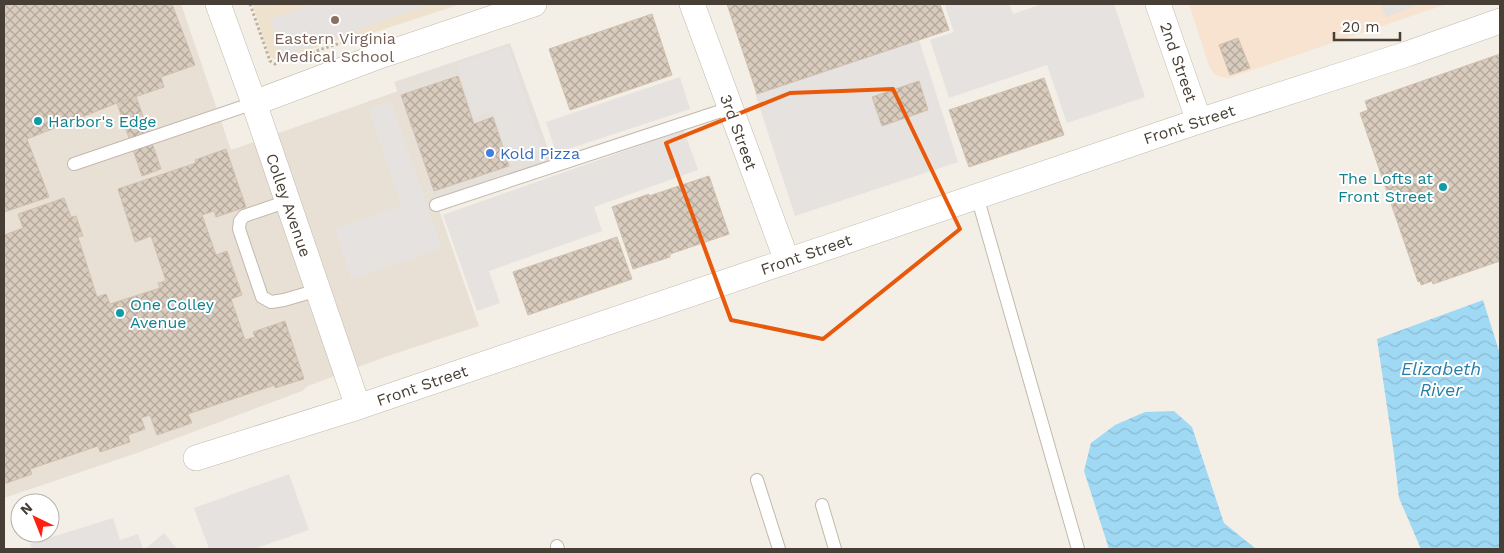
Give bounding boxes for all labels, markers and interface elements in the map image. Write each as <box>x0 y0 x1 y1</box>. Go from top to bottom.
scale bar <box>1334 10 1400 42</box>
marker: Eastern Virginia Medical School <box>329 14 341 26</box>
text: 20 m <box>1342 18 1380 36</box>
street label: 2nd Street <box>1156 20 1201 105</box>
place label: Eastern Virginia Medical School <box>274 29 396 66</box>
street label: 3rd Street <box>716 92 761 173</box>
street label: Front Street <box>1141 101 1238 148</box>
place label: Harbor's Edge <box>48 112 157 131</box>
marker: Harbor's Edge <box>32 115 44 127</box>
place label: Kold Pizza <box>500 144 580 163</box>
marker: Kold Pizza <box>484 147 496 159</box>
street label: Colley Avenue <box>262 151 315 260</box>
place label: The Lofts at Front Street <box>1338 169 1433 206</box>
marker: The Lofts at Front Street <box>1437 181 1449 193</box>
street label: Front Street <box>758 230 854 279</box>
place label: One Colley Avenue <box>130 295 215 332</box>
marker: One Colley Avenue <box>114 307 126 319</box>
water label: Elizabeth River <box>1401 358 1481 400</box>
street label: Front Street <box>374 361 470 410</box>
north arrow <box>10 493 60 543</box>
text: N <box>17 499 35 518</box>

